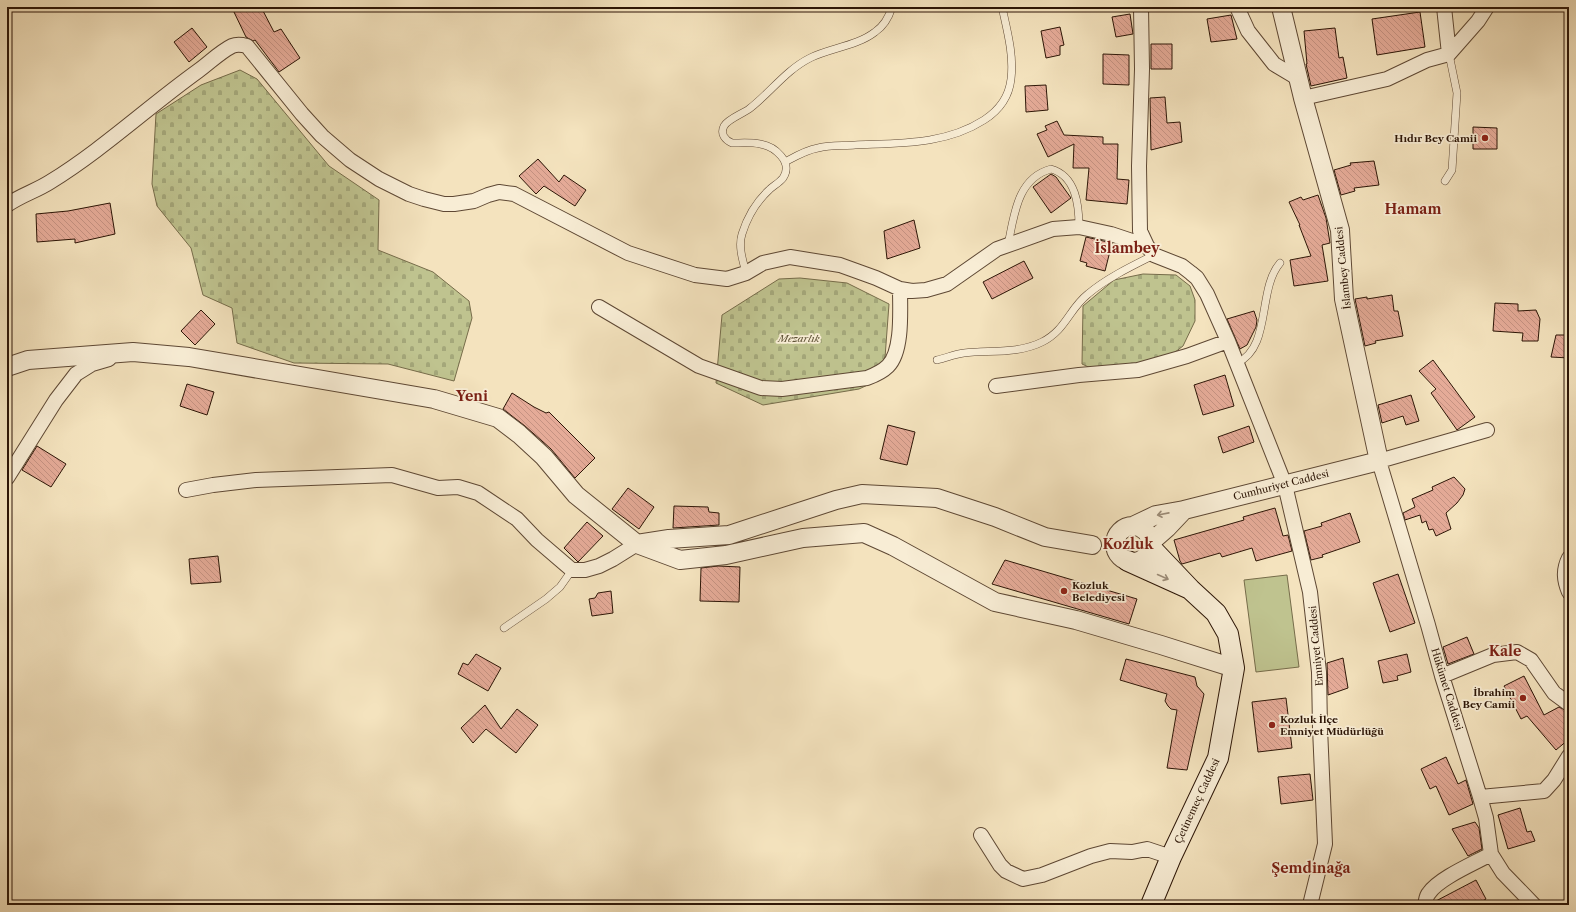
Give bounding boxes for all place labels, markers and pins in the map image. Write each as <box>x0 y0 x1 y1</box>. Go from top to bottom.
place label: Hıdır Bey Camii <box>1394 132 1477 145</box>
marker: Hıdır Bey Camii <box>1480 133 1490 143</box>
place label: Kozluk Belediyesi <box>1072 579 1126 604</box>
marker: Kozluk Belediyesi <box>1059 586 1069 596</box>
place label: İbrahim Bey Camii <box>1462 686 1515 711</box>
marker: İbrahim Bey Camii <box>1518 693 1528 703</box>
place label: Kozluk İlçe Emniyet Müdürlüğü <box>1280 713 1384 738</box>
marker: Kozluk İlçe Emniyet Müdürlüğü <box>1267 720 1277 730</box>

